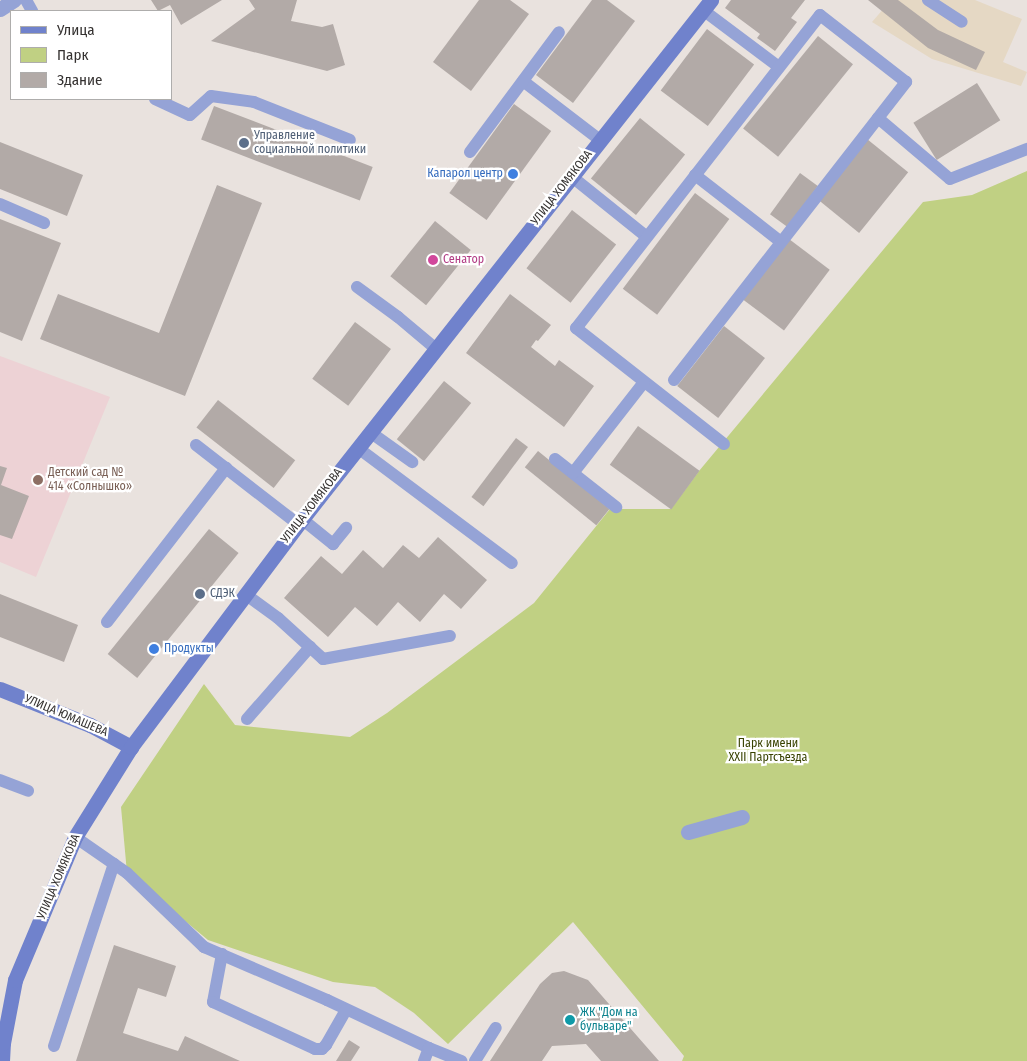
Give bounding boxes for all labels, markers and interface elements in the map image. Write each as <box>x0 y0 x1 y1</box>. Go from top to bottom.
legend <box>10 10 172 100</box>
text: Улица <box>57 21 95 39</box>
text: Парк <box>57 46 88 64</box>
text: Здание <box>57 71 103 89</box>
place label: Управление социальной политики <box>254 129 366 157</box>
marker: Управление социальной политики <box>238 137 250 149</box>
street label: УЛИЦА ХОМЯКОВА <box>528 148 596 228</box>
place label: Капарол центр <box>427 167 503 181</box>
marker: Капарол центр <box>507 168 519 180</box>
place label: Сенатор <box>443 253 484 267</box>
marker: Сенатор <box>427 254 439 266</box>
place label: Детский сад № 414 «Солнышко» <box>48 466 132 494</box>
street label: УЛИЦА ХОМЯКОВА <box>278 466 346 546</box>
marker: Детский сад № 414 «Солнышко» <box>32 474 44 486</box>
place label: СДЭК <box>210 587 235 601</box>
marker: СДЭК <box>194 588 206 600</box>
place label: Продукты <box>164 642 214 656</box>
marker: Продукты <box>148 643 160 655</box>
street label: УЛИЦА ЮМАШЕВА <box>22 692 110 740</box>
park label: Парк имени XXII Партсъезда <box>728 737 808 765</box>
street label: УЛИЦА ХОМЯКОВА <box>35 832 83 922</box>
place label: ЖК "Дом на бульваре" <box>580 1006 638 1034</box>
marker: ЖК "Дом на бульваре" <box>564 1014 576 1026</box>

